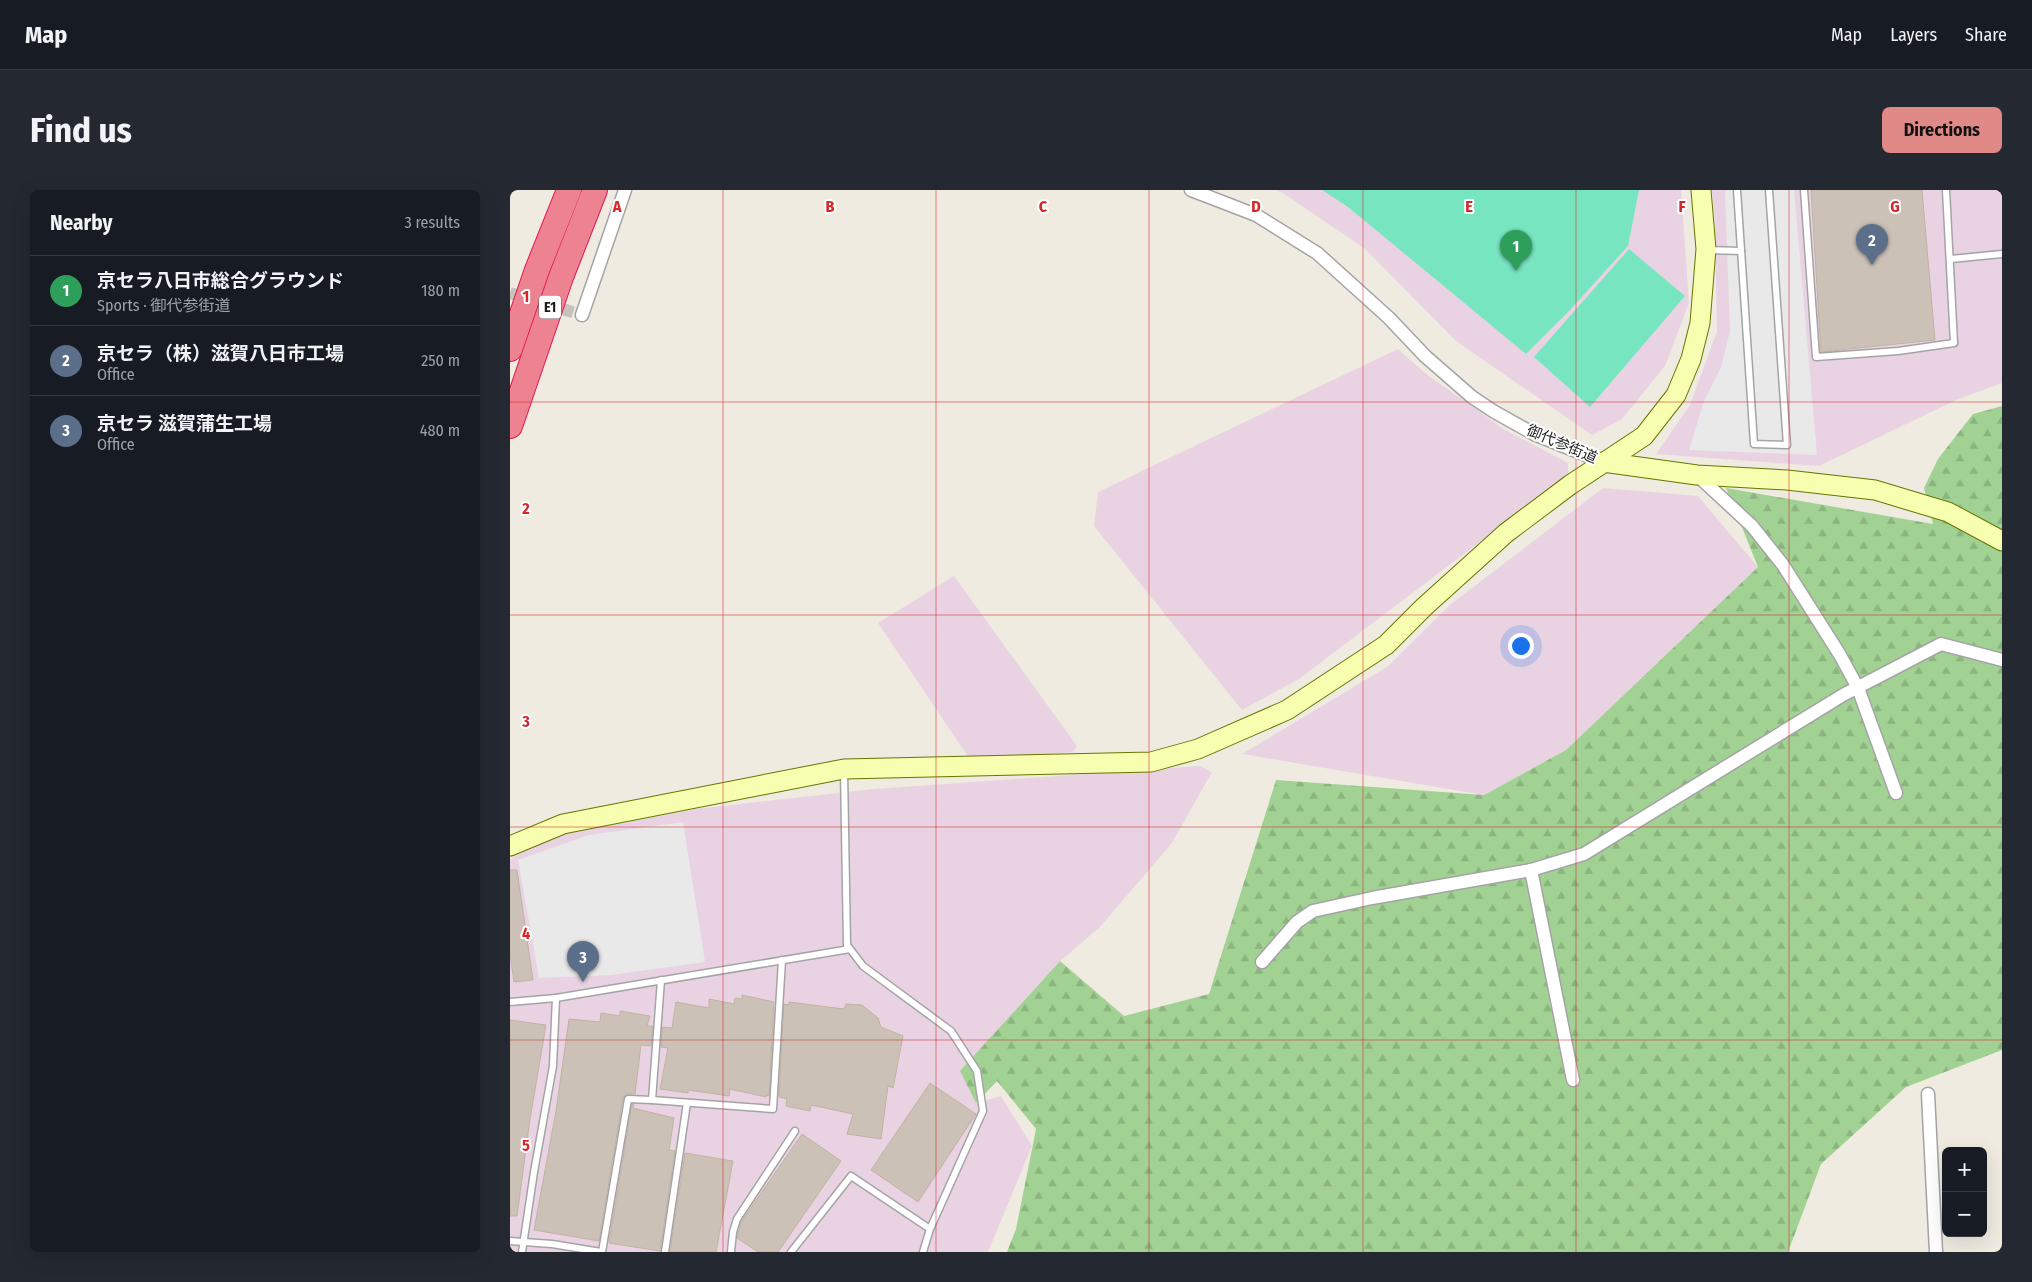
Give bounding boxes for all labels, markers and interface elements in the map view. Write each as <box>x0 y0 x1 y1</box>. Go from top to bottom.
text: Map <box>25 21 67 49</box>
text: Map <box>1831 24 1862 46</box>
text: Layers <box>1890 24 1937 46</box>
text: Share <box>1965 24 2007 46</box>
button: Directions <box>1882 107 2002 153</box>
text: Find us <box>30 109 132 151</box>
text: A <box>612 197 622 216</box>
text: B <box>826 197 835 216</box>
text: C <box>1039 197 1048 216</box>
text: D <box>1251 197 1261 216</box>
text: E <box>1465 197 1473 216</box>
text: F <box>1678 197 1686 216</box>
text: G <box>1890 197 1900 216</box>
text: Nearby <box>50 210 112 236</box>
text: 3 results <box>404 213 460 232</box>
pin: 2 <box>1856 224 1888 265</box>
pin: 1 <box>1500 230 1532 271</box>
text: 京セラ八日市総合グラウンド <box>97 269 344 292</box>
text: 1 <box>63 281 69 300</box>
text: 180 m <box>421 281 460 300</box>
text: 1 <box>523 287 529 306</box>
road number: E1 <box>539 295 561 318</box>
text: Sports · 御代参街道 <box>97 296 230 315</box>
text: 京セラ（株）滋賀八日市工場 <box>97 342 344 365</box>
text: 2 <box>62 351 70 370</box>
text: 250 m <box>421 351 460 370</box>
text: Office <box>97 365 135 384</box>
text: 京セラ 滋賀蒲生工場 <box>97 412 272 435</box>
text: 3 <box>62 421 70 440</box>
text: 480 m <box>420 421 460 440</box>
street label: 御代参街道 <box>1524 421 1600 467</box>
text: Office <box>97 435 135 454</box>
text: 2 <box>521 499 530 518</box>
your location <box>1508 633 1534 659</box>
text: 3 <box>521 712 530 731</box>
text: 4 <box>522 924 530 943</box>
pin: 3 <box>567 941 599 982</box>
text: 5 <box>522 1136 530 1155</box>
map controls <box>1942 1147 1987 1237</box>
button: + <box>1942 1147 1987 1192</box>
button: − <box>1942 1192 1987 1237</box>

